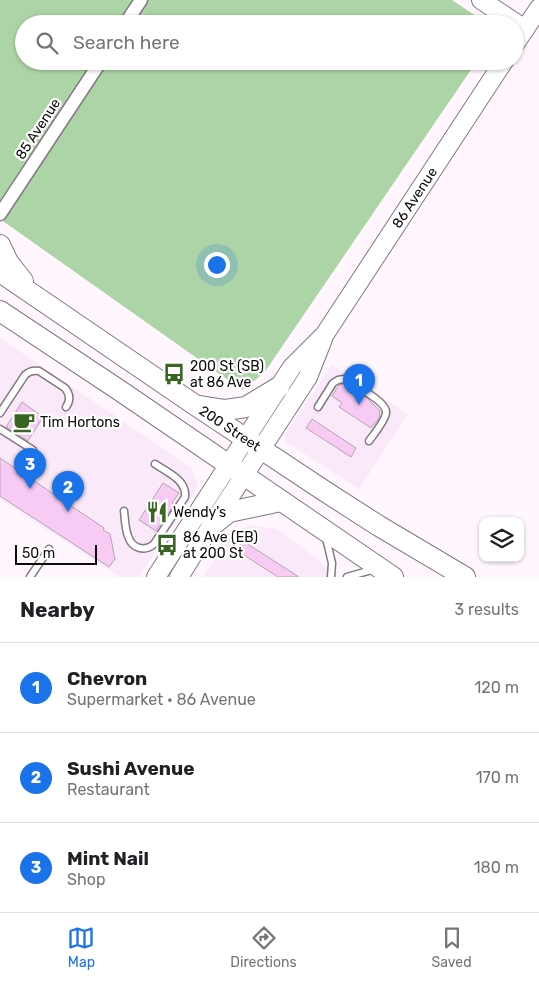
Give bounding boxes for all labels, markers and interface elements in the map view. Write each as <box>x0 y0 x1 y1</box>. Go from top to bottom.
search box <box>15 15 524 70</box>
icon: search <box>33 29 61 57</box>
text: Search here <box>73 31 180 54</box>
street label: 85 Avenue <box>12 95 64 163</box>
street label: 86 Avenue <box>388 164 441 231</box>
your location <box>204 252 230 278</box>
place label: 200 St (SB) at 86 Ave <box>190 358 264 391</box>
bus stop icon: 200 St (SB) at 86 Ave <box>161 361 187 387</box>
pin: 1 <box>343 364 375 405</box>
street label: 200 Street <box>196 402 264 455</box>
cafe icon: Tim Hortons <box>11 409 37 435</box>
place label: Tim Hortons <box>40 414 120 431</box>
pin: 3 <box>14 448 46 489</box>
pin: 2 <box>52 471 84 512</box>
restaurant icon: Wendy's <box>144 499 170 525</box>
place label: Wendy's <box>173 504 226 521</box>
map controls <box>479 517 524 562</box>
button: layers <box>479 517 524 562</box>
place label: 86 Ave (EB) at 200 St <box>183 529 258 562</box>
bus stop icon: 86 Ave (EB) at 200 St <box>154 532 180 558</box>
scale bar <box>15 542 98 565</box>
text: 50 m <box>22 545 55 562</box>
text: Nearby <box>20 597 95 622</box>
text: 3 results <box>454 600 519 619</box>
text: Chevron <box>67 667 147 690</box>
text: 1 <box>32 678 40 697</box>
text: 120 m <box>474 678 519 697</box>
text: Supermarket · 86 Avenue <box>67 690 256 709</box>
text: Sushi Avenue <box>67 757 194 780</box>
text: 2 <box>31 768 41 787</box>
text: 170 m <box>476 768 519 787</box>
text: Restaurant <box>67 780 150 799</box>
text: Mint Nail <box>67 847 149 870</box>
text: 3 <box>31 858 41 877</box>
text: 180 m <box>474 858 519 877</box>
text: Shop <box>67 870 105 889</box>
tab: Map <box>67 924 95 971</box>
tab: Directions <box>230 924 297 971</box>
tab: Saved <box>432 924 472 971</box>

